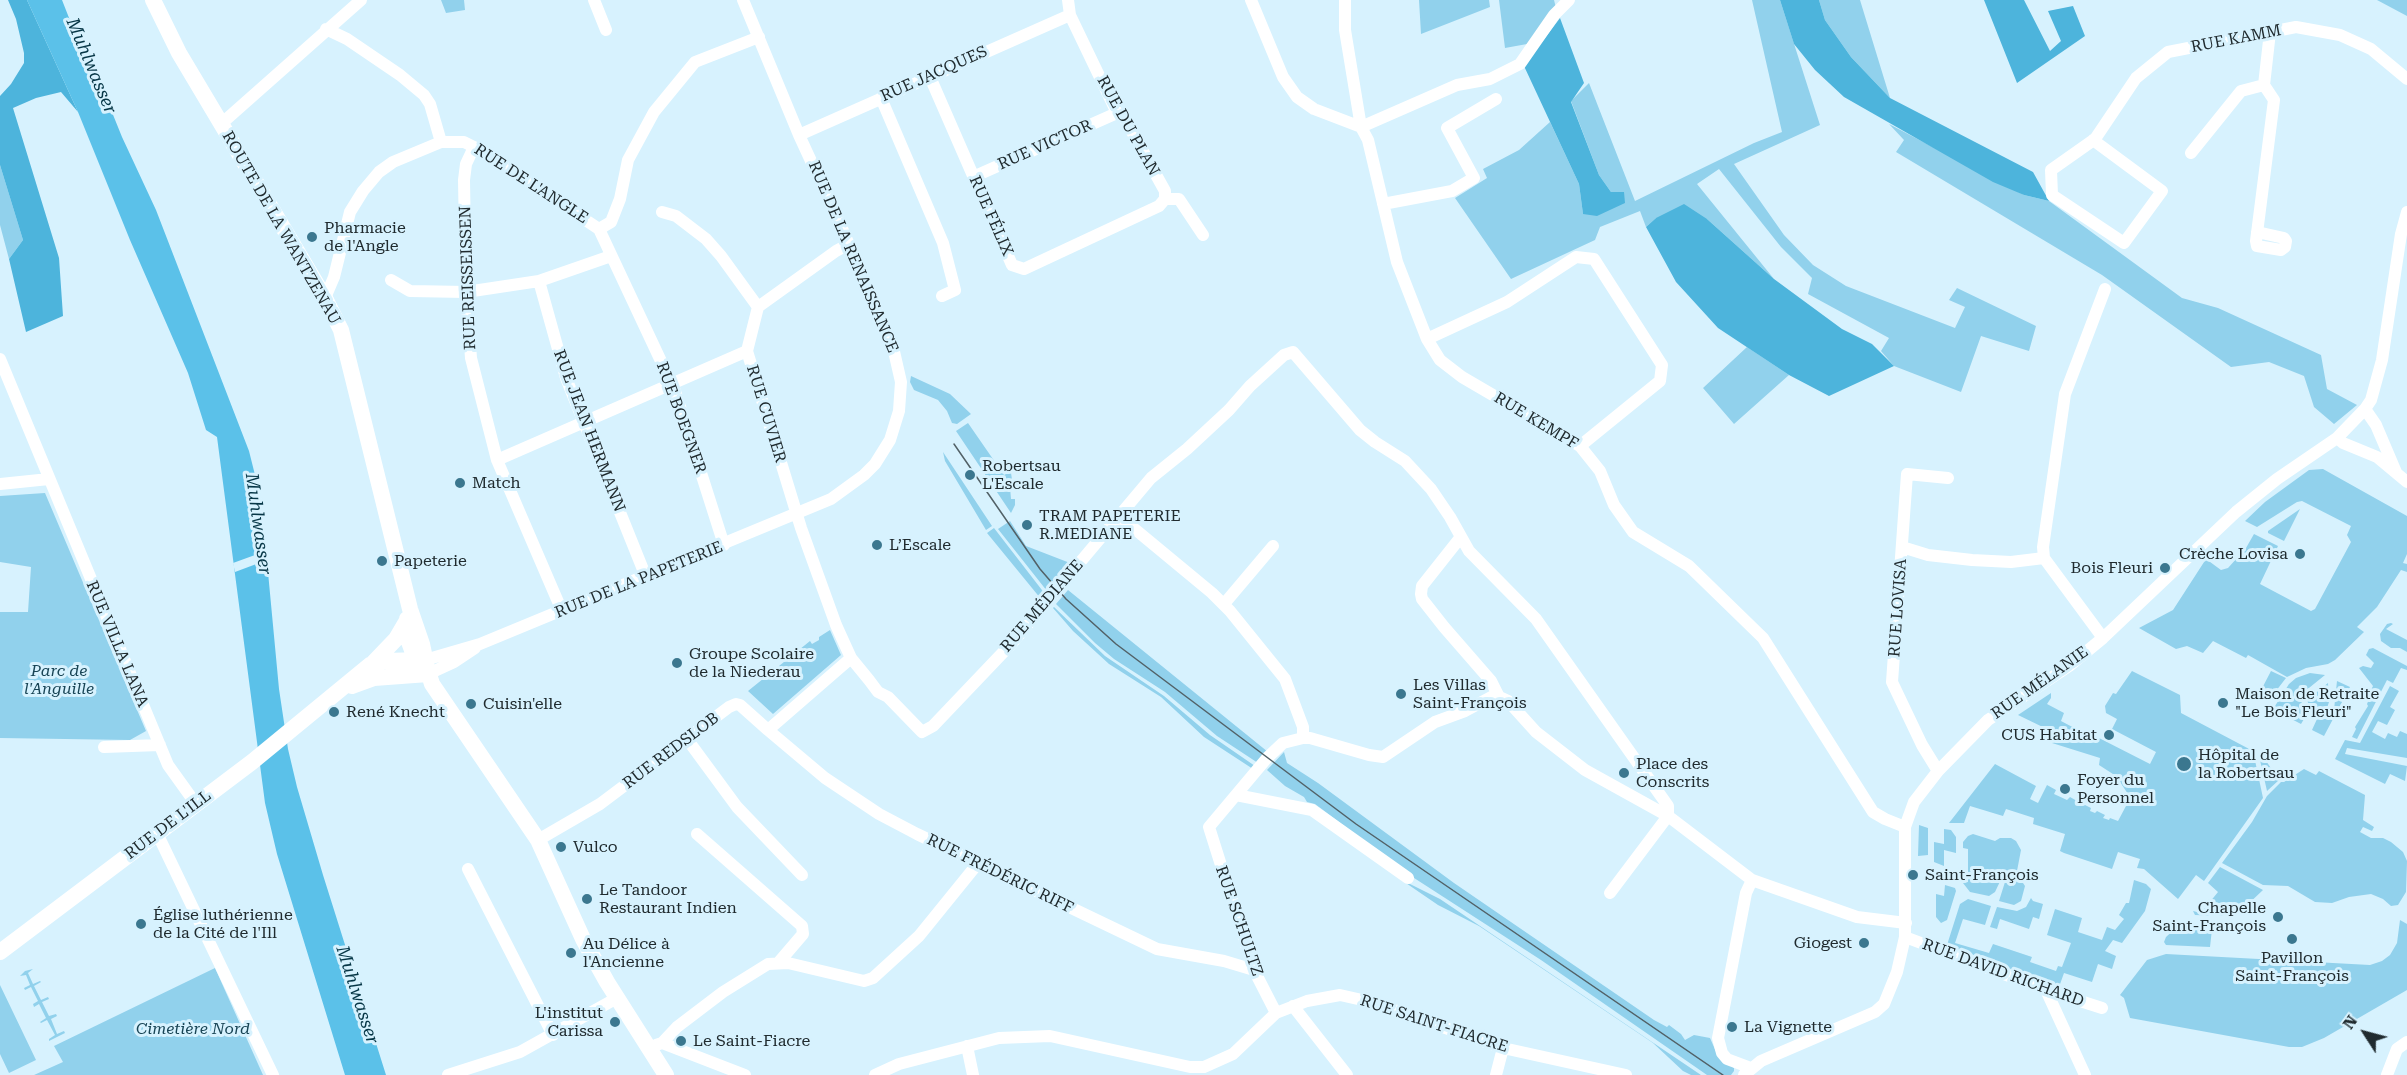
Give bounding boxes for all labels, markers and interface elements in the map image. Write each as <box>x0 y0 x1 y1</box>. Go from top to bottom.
water label: Muhlwasser <box>61 15 121 117</box>
street label: RUE KAMM <box>2189 21 2283 57</box>
street label: RUE JACQUES <box>878 42 990 106</box>
street label: RUE DU PLAN <box>1093 73 1163 179</box>
street label: RUE VICTOR <box>995 116 1095 174</box>
street label: ROUTE DE LA WANTZENAU <box>218 128 344 328</box>
street label: RUE DE L'ANGLE <box>470 140 592 228</box>
street label: RUE DE LA RENAISSANCE <box>804 158 902 356</box>
street label: RUE FÉLIX <box>965 173 1017 259</box>
street label: RUE REISSEISSEN <box>456 206 480 350</box>
place label: Pharmacie de l'Angle <box>324 218 406 256</box>
marker: Pharmacie de l'Angle <box>305 230 319 244</box>
street label: RUE JEAN HERMANN <box>549 347 629 515</box>
street label: RUE BOEGNER <box>652 359 710 477</box>
street label: RUE CUVIER <box>742 363 790 465</box>
street label: RUE KEMPF <box>1490 388 1582 454</box>
place label: Robertsau L'Escale <box>982 456 1061 494</box>
marker: Robertsau L'Escale <box>963 468 977 482</box>
water label: Muhlwasser <box>240 472 276 576</box>
place label: Match <box>472 473 521 493</box>
marker: Match <box>453 476 467 490</box>
place label: TRAM PAPETERIE R.MEDIANE <box>1039 506 1181 544</box>
marker: TRAM PAPETERIE R.MEDIANE <box>1020 518 1034 532</box>
place label: L’Escale <box>889 535 951 555</box>
street label: RUE DE LA PAPETERIE <box>552 538 726 622</box>
marker: L’Escale <box>870 538 884 552</box>
place label: Crèche Lovisa <box>2179 544 2288 564</box>
marker: Crèche Lovisa <box>2293 547 2307 561</box>
place label: Papeterie <box>394 551 467 571</box>
marker: Papeterie <box>375 554 389 568</box>
street label: RUE MÉDIANE <box>997 556 1087 656</box>
street label: RUE LOVISA <box>1885 558 1911 658</box>
place label: Bois Fleuri <box>2071 558 2153 578</box>
marker: Bois Fleuri <box>2158 561 2172 575</box>
street label: RUE VILLA LANA <box>82 578 152 710</box>
street label: RUE MÉLANIE <box>1988 643 2092 723</box>
place label: Groupe Scolaire de la Niederau <box>689 644 814 682</box>
marker: Groupe Scolaire de la Niederau <box>670 656 684 670</box>
park label: Parc de l'Anguille <box>24 661 94 699</box>
place label: Les Villas Saint-François <box>1413 675 1527 713</box>
place label: Maison de Retraite "Le Bois Fleuri" <box>2235 684 2379 722</box>
marker: Les Villas Saint-François <box>1394 687 1408 701</box>
place label: Cuisin'elle <box>483 694 562 714</box>
marker: Maison de Retraite "Le Bois Fleuri" <box>2216 696 2230 710</box>
marker: Cuisin'elle <box>464 697 478 711</box>
place label: René Knecht <box>346 702 445 722</box>
marker: René Knecht <box>327 705 341 719</box>
street label: RUE REDSLOB <box>619 709 723 793</box>
place label: CUS Habitat <box>2001 725 2097 745</box>
marker: CUS Habitat <box>2102 728 2116 742</box>
place label: Hôpital de la Robertsau <box>2198 745 2294 783</box>
place label: Place des Conscrits <box>1636 754 1709 792</box>
marker: Hôpital de la Robertsau <box>2175 755 2193 773</box>
marker: Place des Conscrits <box>1617 766 1631 780</box>
place label: Foyer du Personnel <box>2077 770 2154 808</box>
marker: Foyer du Personnel <box>2058 782 2072 796</box>
street label: RUE DE L'ILL <box>121 786 215 864</box>
street label: RUE FRÉDÉRIC RIFF <box>924 830 1076 918</box>
place label: Vulco <box>573 837 617 857</box>
marker: Vulco <box>554 840 568 854</box>
street label: RUE SCHULTZ <box>1211 863 1267 979</box>
place label: Saint-François <box>1925 865 2039 885</box>
marker: Saint-François <box>1906 868 1920 882</box>
place label: Le Tandoor Restaurant Indien <box>599 880 737 918</box>
marker: Le Tandoor Restaurant Indien <box>580 892 594 906</box>
place label: Chapelle Saint-François <box>2152 898 2266 936</box>
place label: Église luthérienne de la Cité de l'Ill <box>153 905 293 943</box>
marker: Chapelle Saint-François <box>2271 910 2285 924</box>
marker: Église luthérienne de la Cité de l'Ill <box>134 917 148 931</box>
marker: Pavillon Saint-François <box>2285 932 2299 946</box>
place label: Giogest <box>1794 933 1852 953</box>
place label: Au Délice à l'Ancienne <box>583 934 670 972</box>
street label: RUE DAVID RICHARD <box>1920 935 2086 1011</box>
marker: Giogest <box>1857 936 1871 950</box>
water label: Muhlwasser <box>331 943 383 1047</box>
marker: Au Délice à l'Ancienne <box>564 946 578 960</box>
place label: Pavillon Saint-François <box>2235 948 2349 986</box>
street label: RUE SAINT-FIACRE <box>1358 991 1510 1057</box>
place label: L'institut Carissa <box>535 1003 603 1041</box>
north arrow <box>2335 1003 2395 1063</box>
text: N <box>2339 1012 2361 1033</box>
marker: L'institut Carissa <box>608 1015 622 1029</box>
place label: La Vignette <box>1744 1017 1832 1037</box>
park label: Cimetière Nord <box>136 1019 250 1039</box>
marker: La Vignette <box>1725 1020 1739 1034</box>
place label: Le Saint-Fiacre <box>693 1031 810 1051</box>
marker: Le Saint-Fiacre <box>674 1034 688 1048</box>

